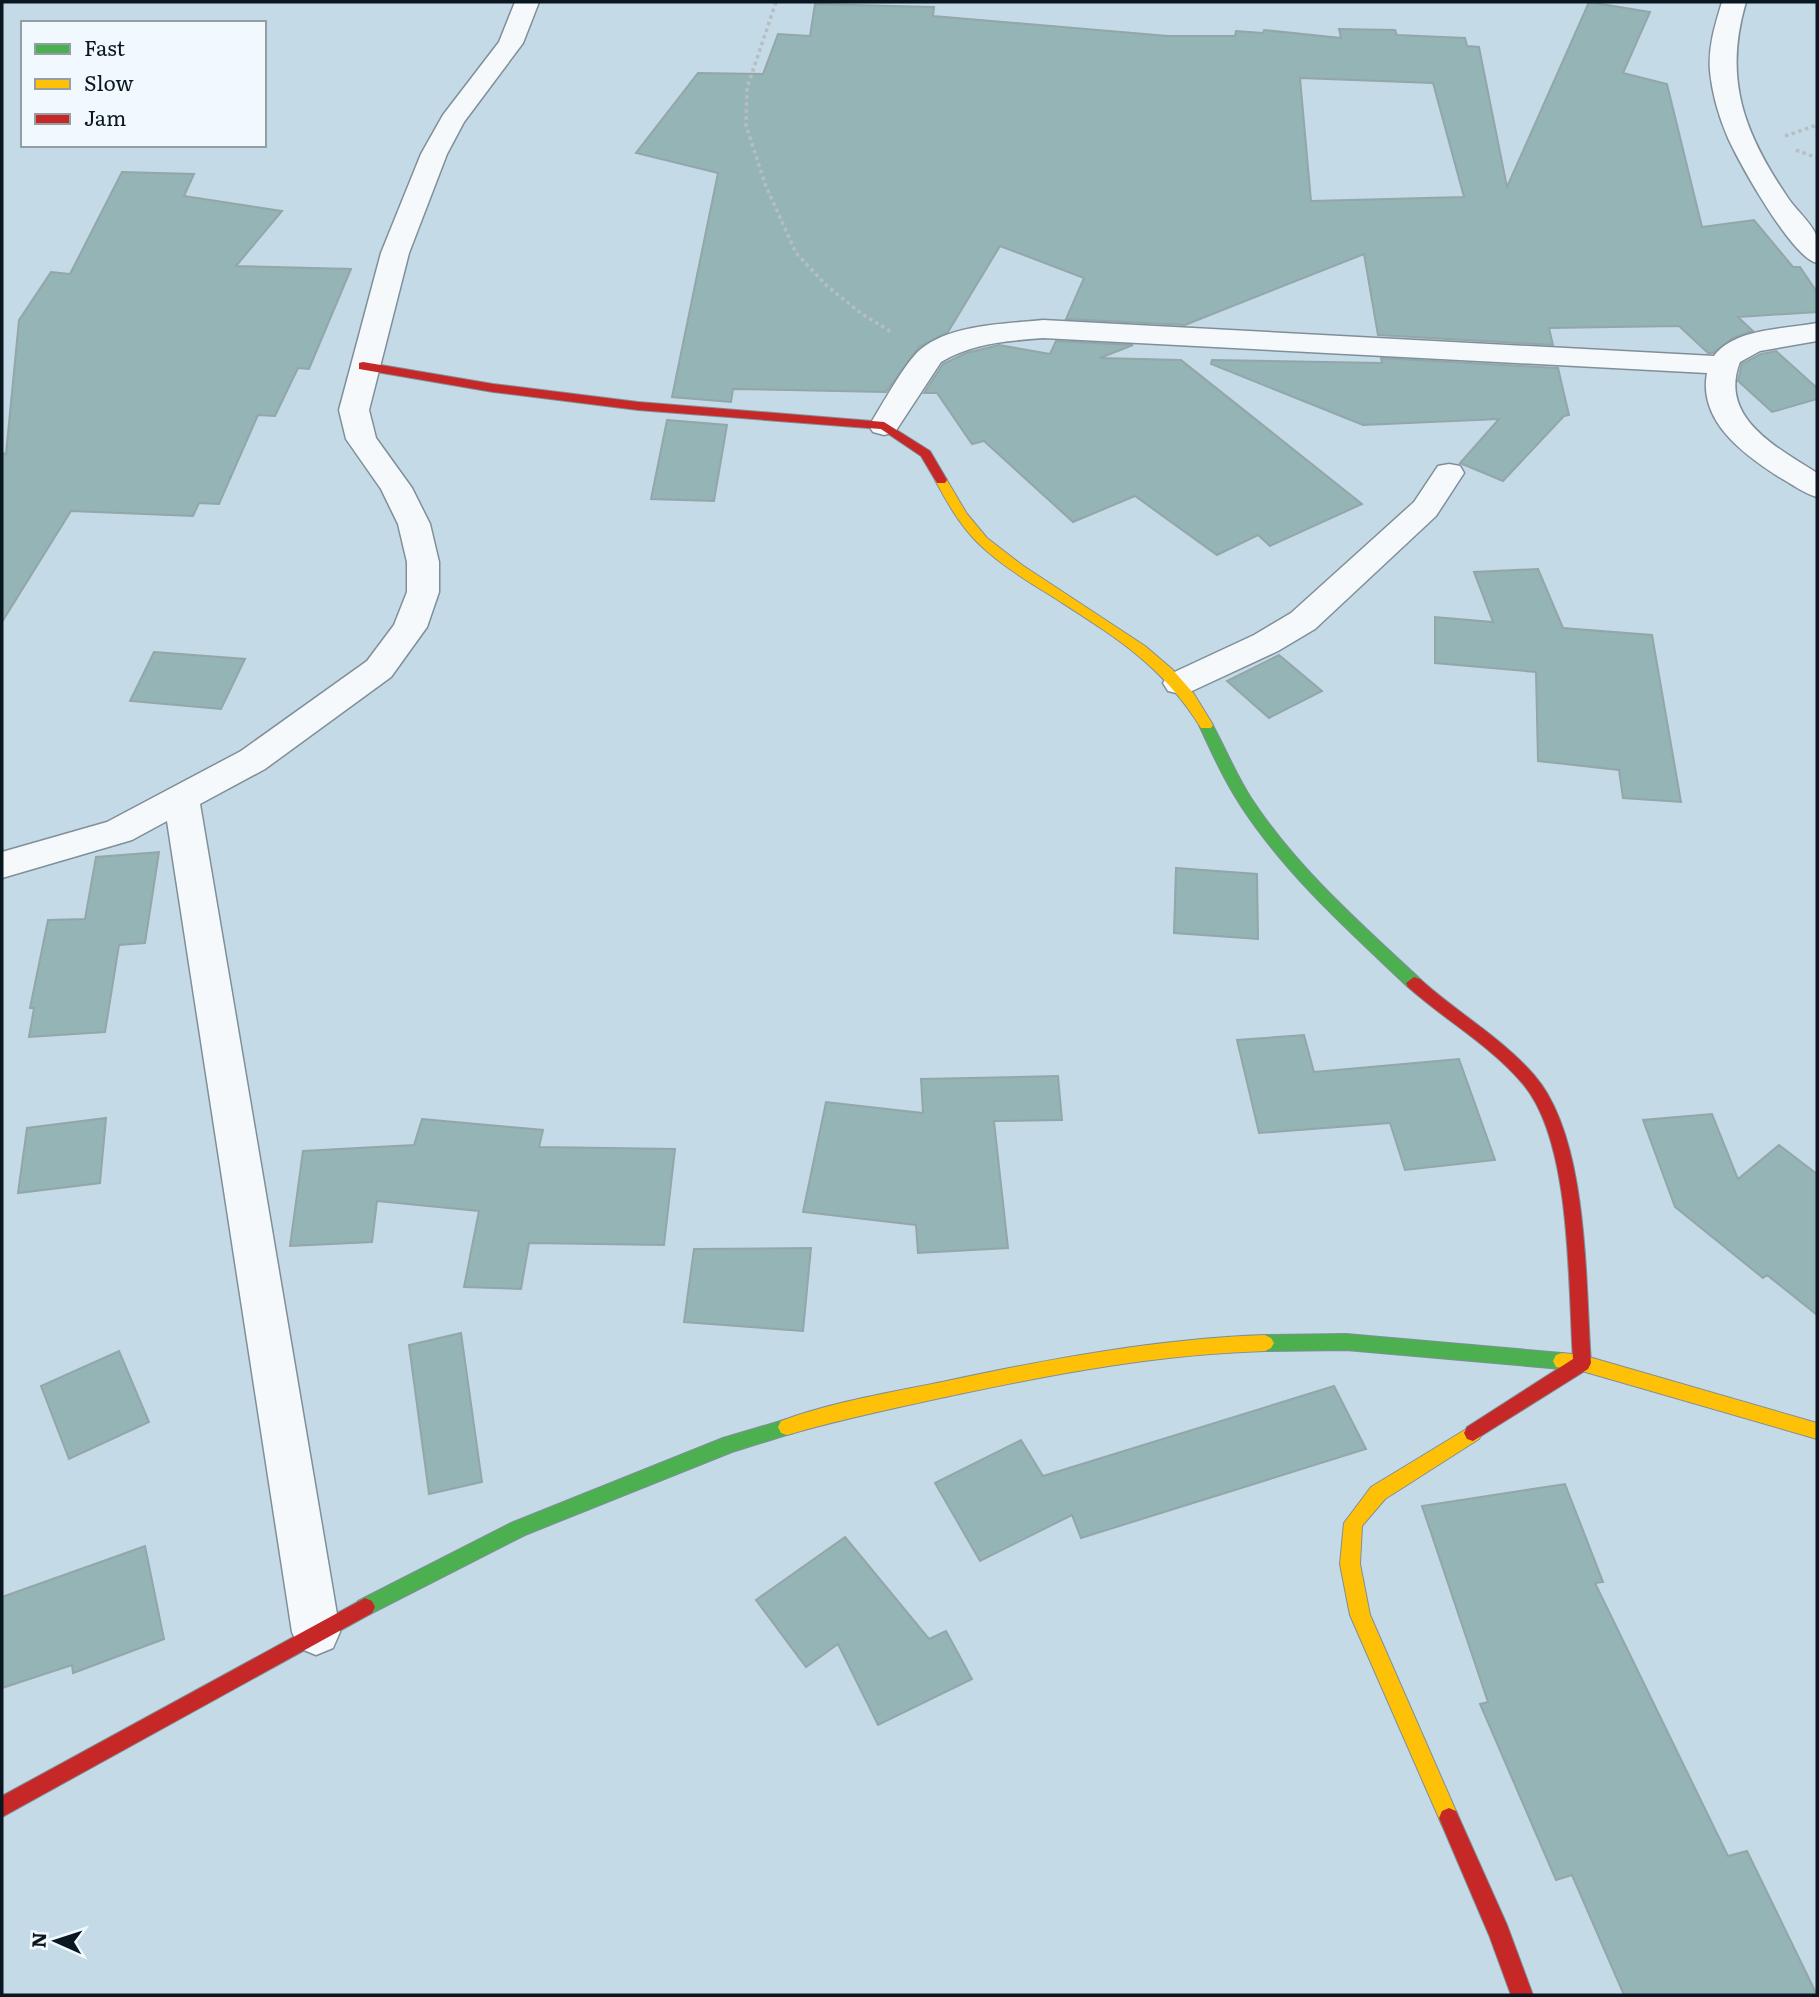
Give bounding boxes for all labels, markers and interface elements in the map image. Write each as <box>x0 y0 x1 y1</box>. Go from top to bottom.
legend <box>21 21 266 147</box>
text: Fast <box>84 31 125 62</box>
text: Slow <box>84 66 134 97</box>
text: Jam <box>84 101 126 132</box>
north arrow <box>21 1906 91 1976</box>
text: N <box>24 1931 52 1949</box>

